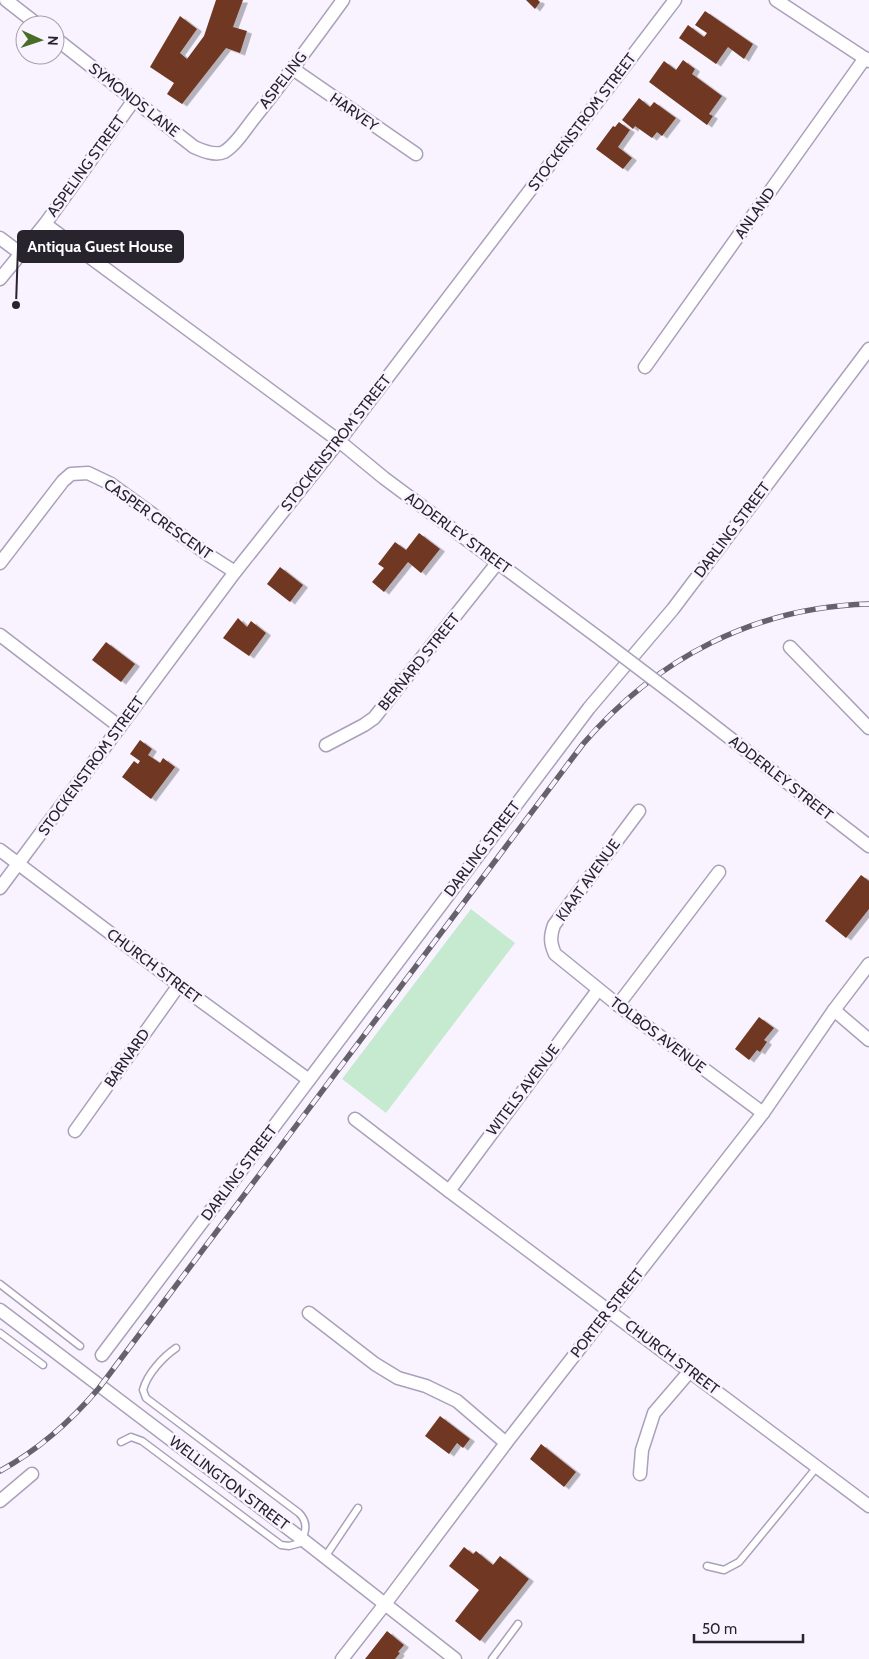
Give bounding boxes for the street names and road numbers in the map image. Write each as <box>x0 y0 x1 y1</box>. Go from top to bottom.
street label: ASPELING <box>255 48 311 112</box>
street label: STOCKENSTROM STREET <box>524 50 640 194</box>
street label: SYMONDS LANE <box>85 59 183 141</box>
street label: HARVEY <box>326 89 382 135</box>
street label: ASPELING STREET <box>43 112 129 220</box>
street label: ANLAND <box>731 184 779 242</box>
street label: STOCKENSTROM STREET <box>277 371 395 515</box>
street label: CASPER CRESCENT <box>100 475 216 563</box>
street label: DARLING STREET <box>690 479 774 581</box>
street label: ADDERLEY STREET <box>402 489 514 577</box>
street label: BERNARD STREET <box>374 610 464 714</box>
street label: STOCKENSTROM STREET <box>34 693 148 839</box>
street label: ADDERLEY STREET <box>726 732 836 824</box>
street label: DARLING STREET <box>440 798 524 900</box>
street label: KIAAT AVENUE <box>552 835 624 925</box>
street label: CHURCH STREET <box>103 925 205 1007</box>
street label: TOLBOS AVENUE <box>607 993 709 1077</box>
street label: BARNARD <box>100 1025 154 1091</box>
street label: WITELS AVENUE <box>483 1041 563 1139</box>
street label: DARLING STREET <box>197 1122 281 1224</box>
street label: PORTER STREET <box>567 1265 647 1361</box>
street label: CHURCH STREET <box>621 1316 723 1398</box>
street label: WELLINGTON STREET <box>165 1432 293 1534</box>

